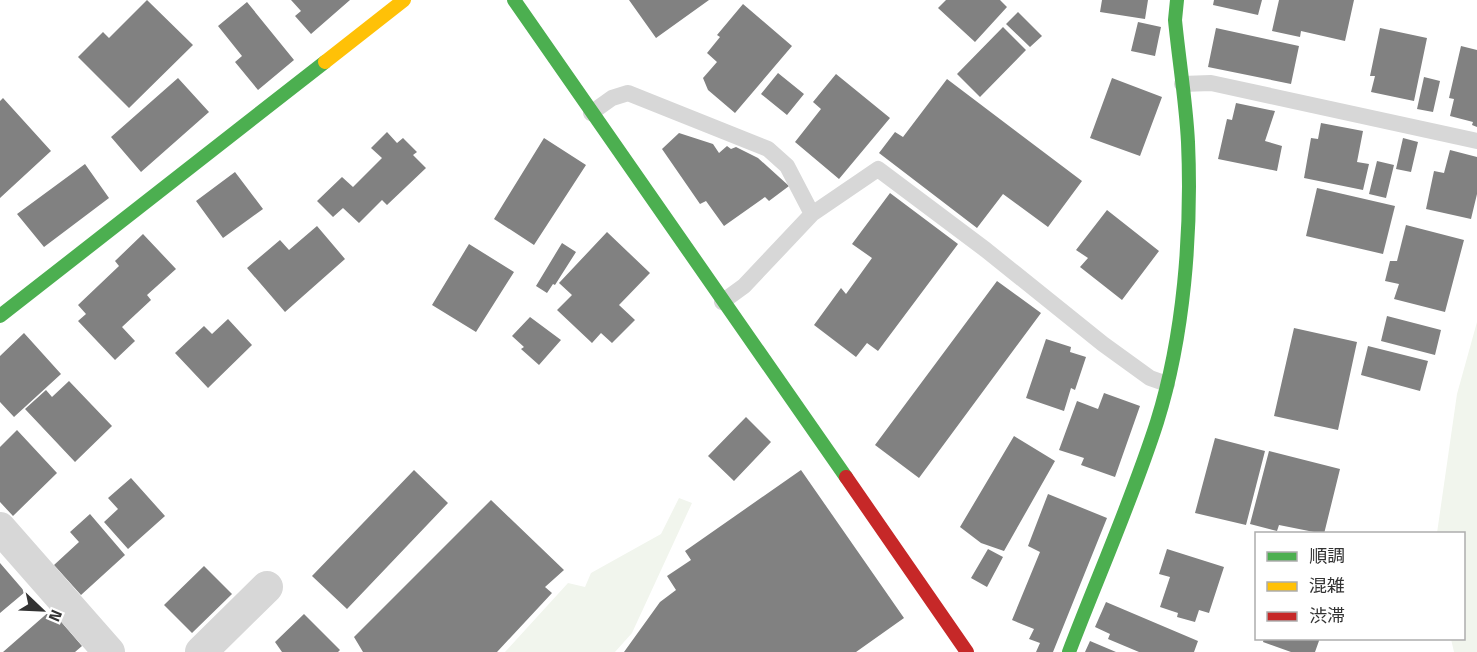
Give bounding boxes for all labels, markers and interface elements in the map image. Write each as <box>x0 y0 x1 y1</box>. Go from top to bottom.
legend <box>1255 532 1465 640</box>
text: 順調 <box>1309 542 1345 569</box>
text: 混雑 <box>1309 572 1345 599</box>
north arrow <box>12 580 72 640</box>
text: 渋滞 <box>1309 602 1345 629</box>
text: N <box>43 606 69 626</box>

